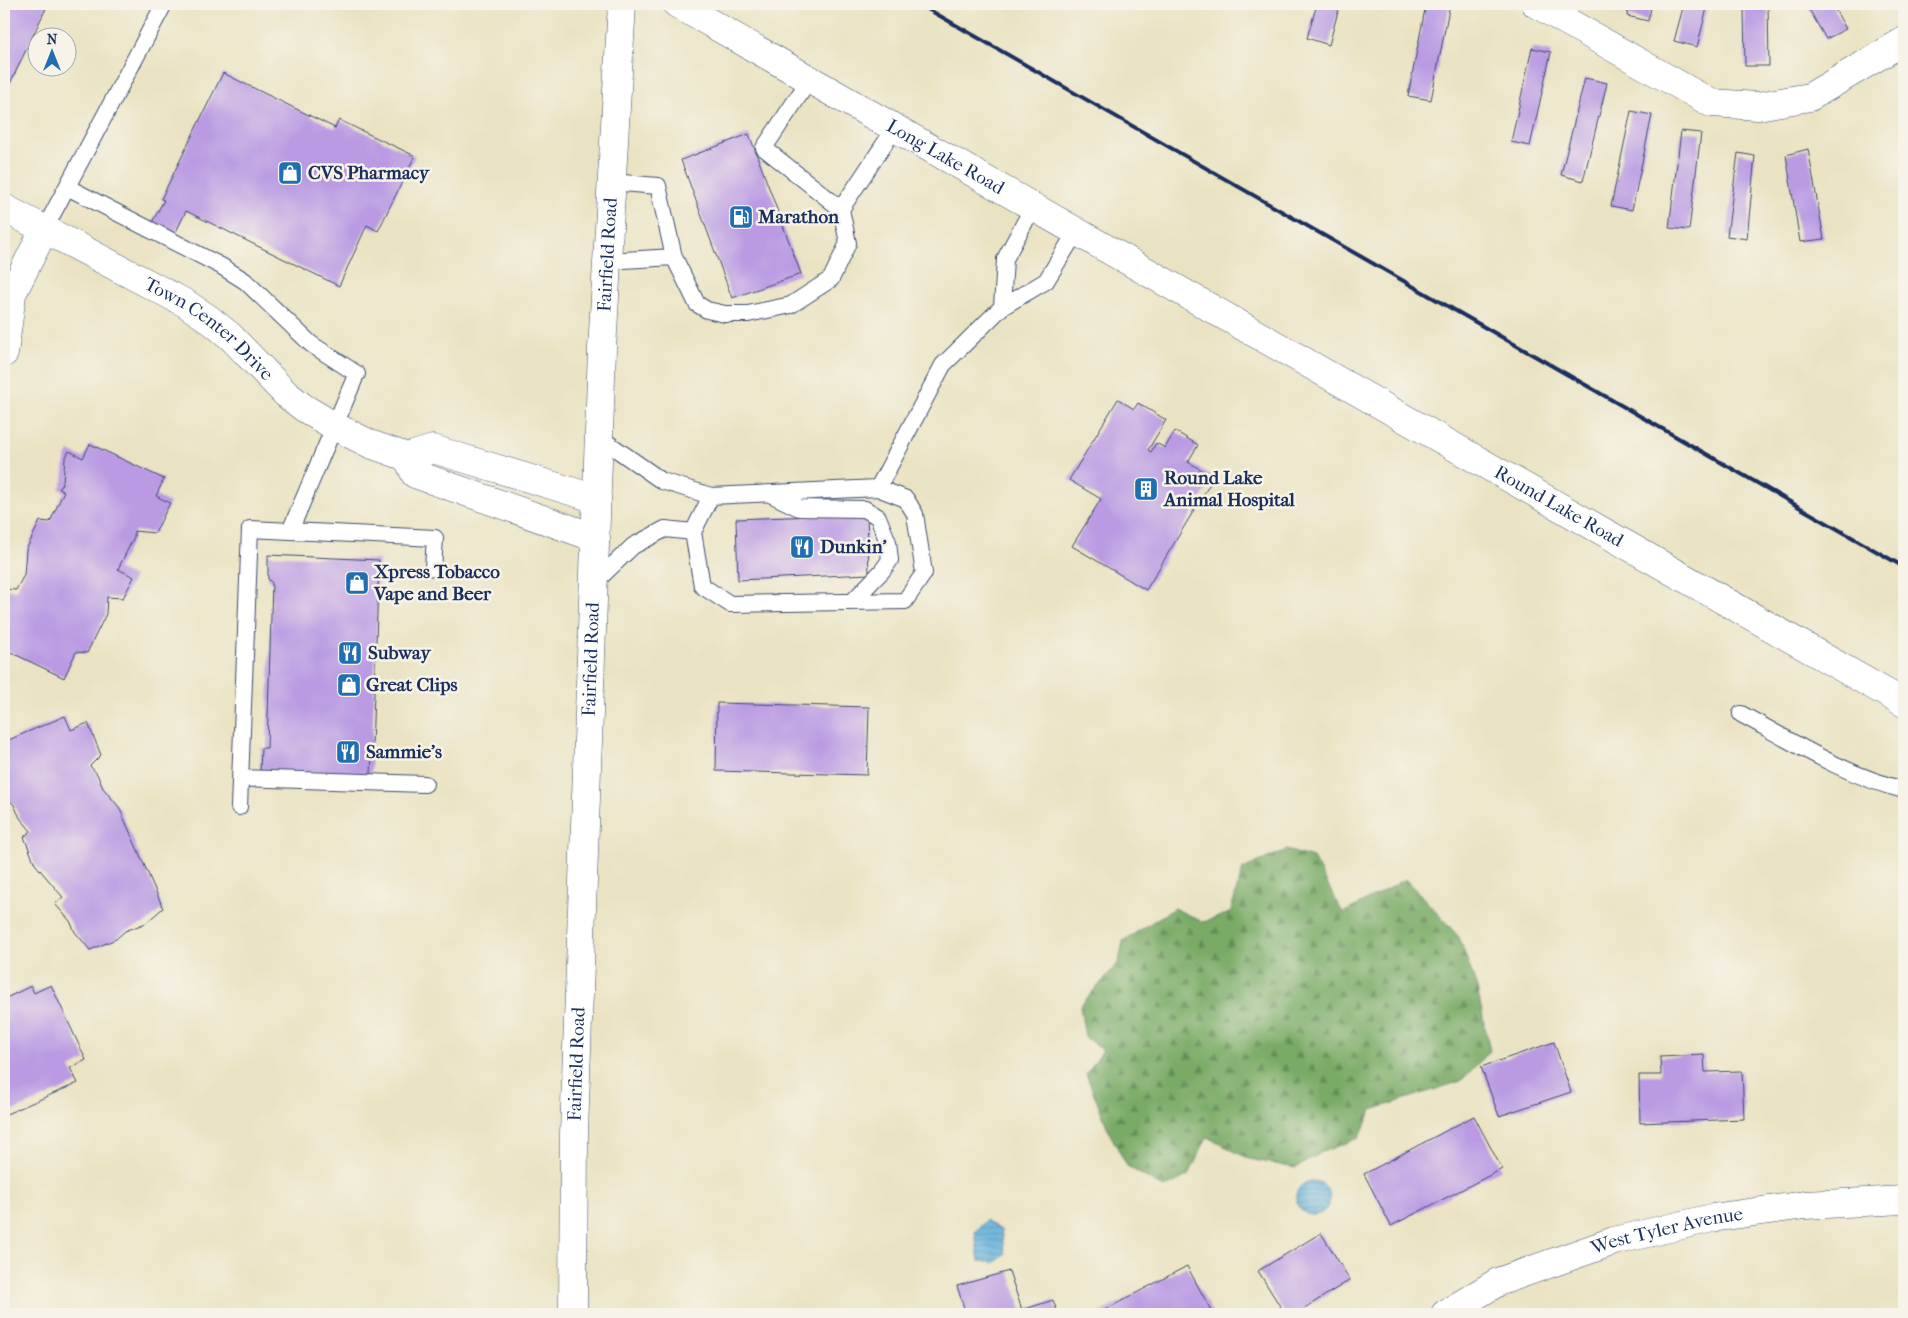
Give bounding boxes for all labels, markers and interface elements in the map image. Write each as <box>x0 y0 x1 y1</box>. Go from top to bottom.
north arrow <box>28 28 78 78</box>
text: N <box>47 31 58 48</box>
street label: Long Lake Road <box>883 115 1009 199</box>
shop icon: CVS Pharmacy <box>277 160 303 186</box>
place label: CVS Pharmacy <box>308 162 430 184</box>
street label: Fairfield Road <box>593 196 622 312</box>
fuel station icon: Marathon <box>728 204 754 230</box>
place label: Marathon <box>757 206 840 228</box>
street label: Town Center Drive <box>141 273 278 385</box>
street label: Round Lake Road <box>1491 461 1628 552</box>
place label: Round Lake Animal Hospital <box>1163 467 1296 511</box>
building icon: Round Lake Animal Hospital <box>1133 476 1159 502</box>
restaurant icon: Dunkin' <box>789 534 815 560</box>
place label: Dunkin' <box>820 536 887 558</box>
place label: Xpress Tobacco Vape and Beer <box>373 561 500 605</box>
shop icon: Xpress Tobacco Vape and Beer <box>344 570 370 596</box>
street label: Fairfield Road <box>578 601 604 717</box>
restaurant icon: Subway <box>337 640 363 666</box>
place label: Subway <box>368 642 431 664</box>
shop icon: Great Clips <box>336 672 362 698</box>
place label: Great Clips <box>366 674 457 696</box>
restaurant icon: Sammie's <box>335 739 361 765</box>
place label: Sammie's <box>366 741 442 763</box>
street label: Fairfield Road <box>563 1006 590 1122</box>
street label: West Tyler Avenue <box>1587 1203 1744 1260</box>

